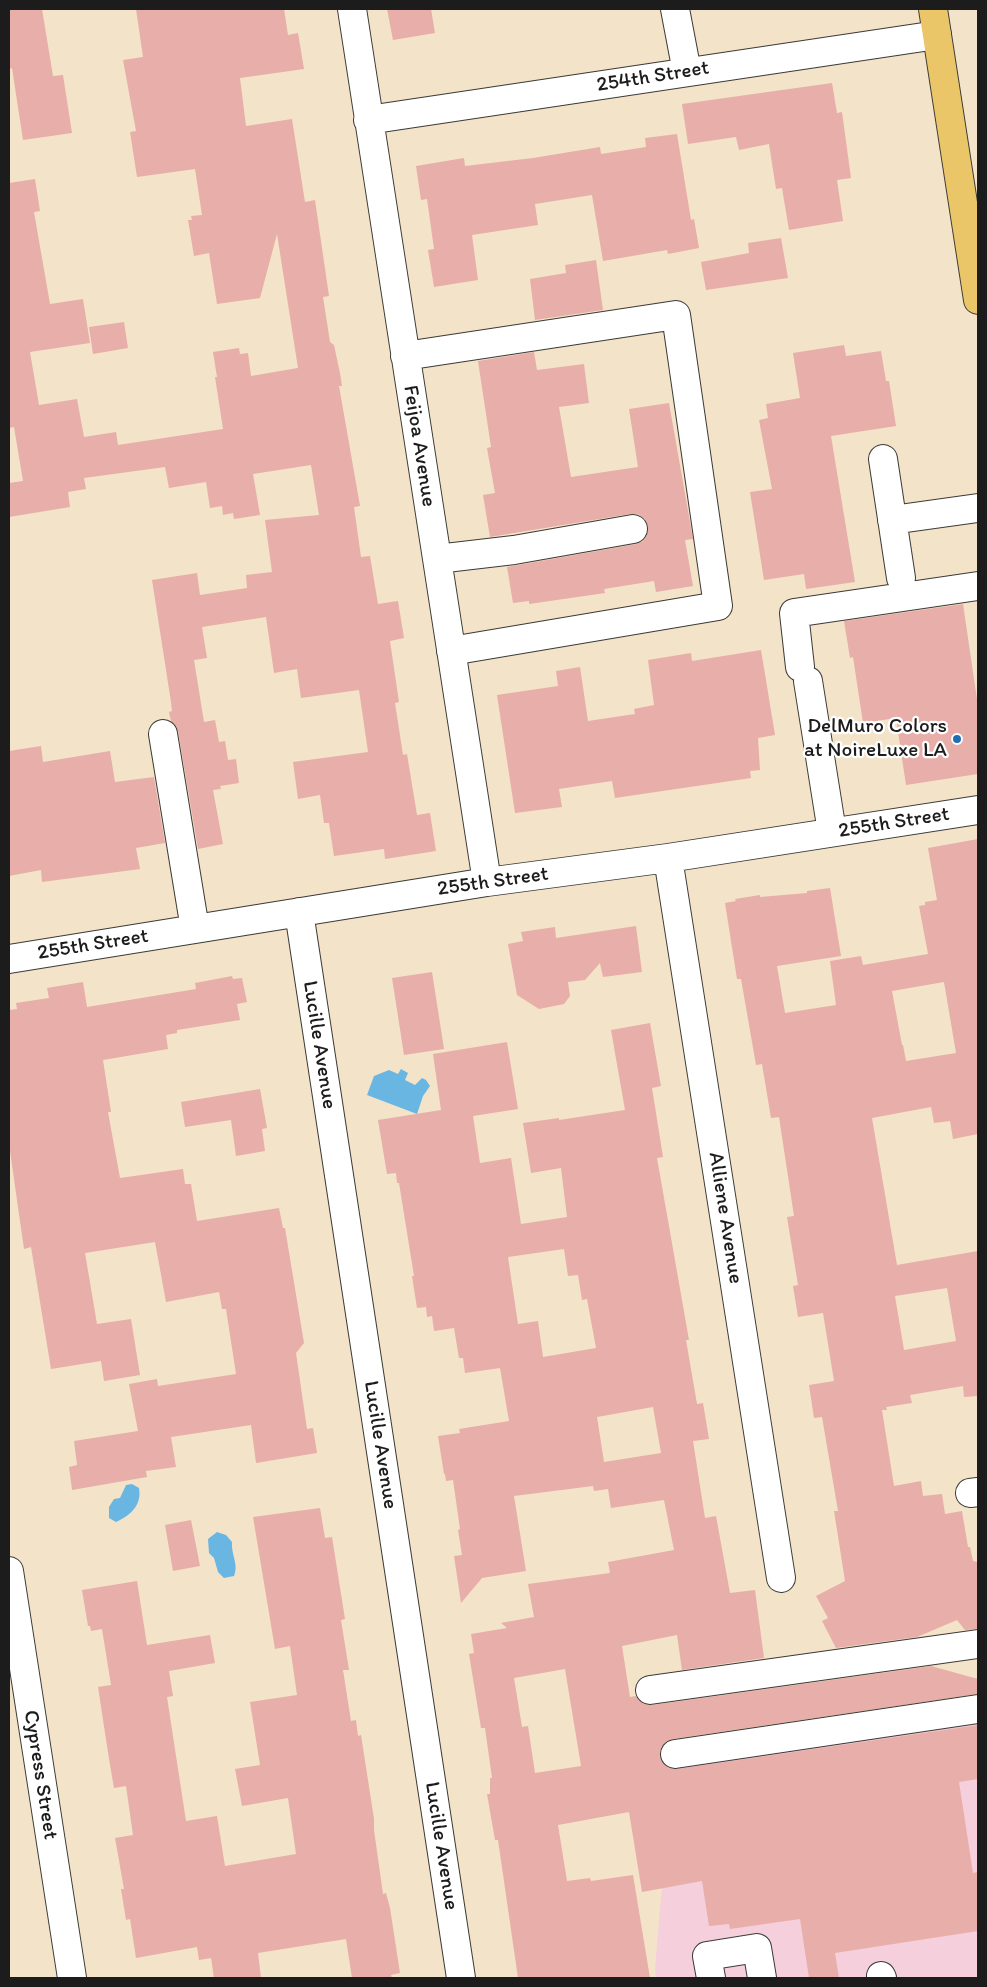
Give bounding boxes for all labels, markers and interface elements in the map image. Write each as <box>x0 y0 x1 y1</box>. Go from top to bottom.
street label: 254th Street <box>595 56 711 98</box>
street label: Feijoa Avenue <box>397 383 441 509</box>
place label: DelMuro Colors at NoireLuxe LA <box>804 714 947 764</box>
marker: DelMuro Colors at NoireLuxe LA <box>951 733 963 745</box>
street label: 255th Street <box>837 802 951 844</box>
street label: 255th Street <box>436 862 550 902</box>
street label: 255th Street <box>36 924 150 966</box>
street label: Lucille Avenue <box>296 979 342 1111</box>
street label: Alliene Avenue <box>702 1150 748 1286</box>
street label: Lucille Avenue <box>357 1379 403 1511</box>
street label: Cypress Street <box>17 1708 63 1842</box>
street label: Lucille Avenue <box>418 1780 464 1912</box>

